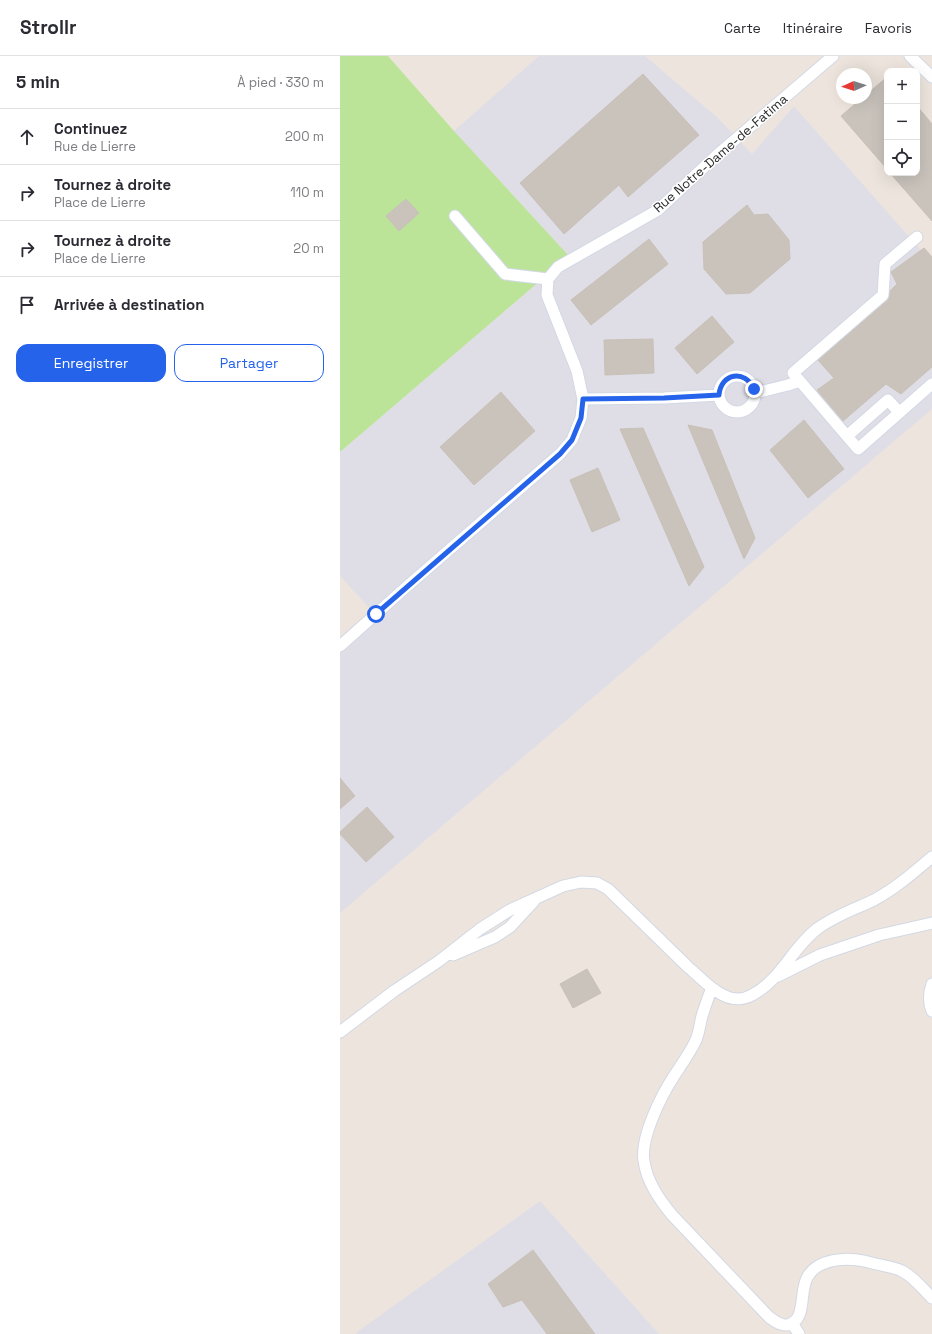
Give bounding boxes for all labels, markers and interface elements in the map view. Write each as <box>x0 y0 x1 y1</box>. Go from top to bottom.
text: Strollr <box>20 15 77 40</box>
text: Carte <box>724 19 761 37</box>
text: Itinéraire <box>783 19 843 37</box>
text: Favoris <box>865 19 912 37</box>
north arrow <box>836 68 872 104</box>
map controls <box>884 68 920 176</box>
button: + <box>884 68 920 104</box>
text: 5 min <box>16 71 60 93</box>
text: À pied · 330 m <box>237 74 324 91</box>
street label: Rue Notre-Dame-de-Fatima <box>650 90 791 216</box>
button: − <box>884 104 920 140</box>
text: Continuez <box>54 119 127 138</box>
icon: ahead <box>16 126 38 148</box>
text: 200 m <box>285 128 324 145</box>
text: Rue de Lierre <box>54 138 136 155</box>
button: locate <box>884 140 920 176</box>
text: Tournez à droite <box>54 175 171 194</box>
icon: right <box>16 182 38 204</box>
text: 110 m <box>290 184 324 201</box>
text: Place de Lierre <box>54 194 146 211</box>
text: Tournez à droite <box>54 231 171 250</box>
icon: right <box>16 238 38 260</box>
text: 20 m <box>293 240 324 257</box>
text: Place de Lierre <box>54 250 146 267</box>
icon: arrive <box>16 294 38 316</box>
text: Arrivée à destination <box>54 295 204 314</box>
button: Enregistrer <box>16 344 166 382</box>
button: Partager <box>174 344 324 382</box>
route end <box>745 380 763 398</box>
route start <box>367 605 385 623</box>

